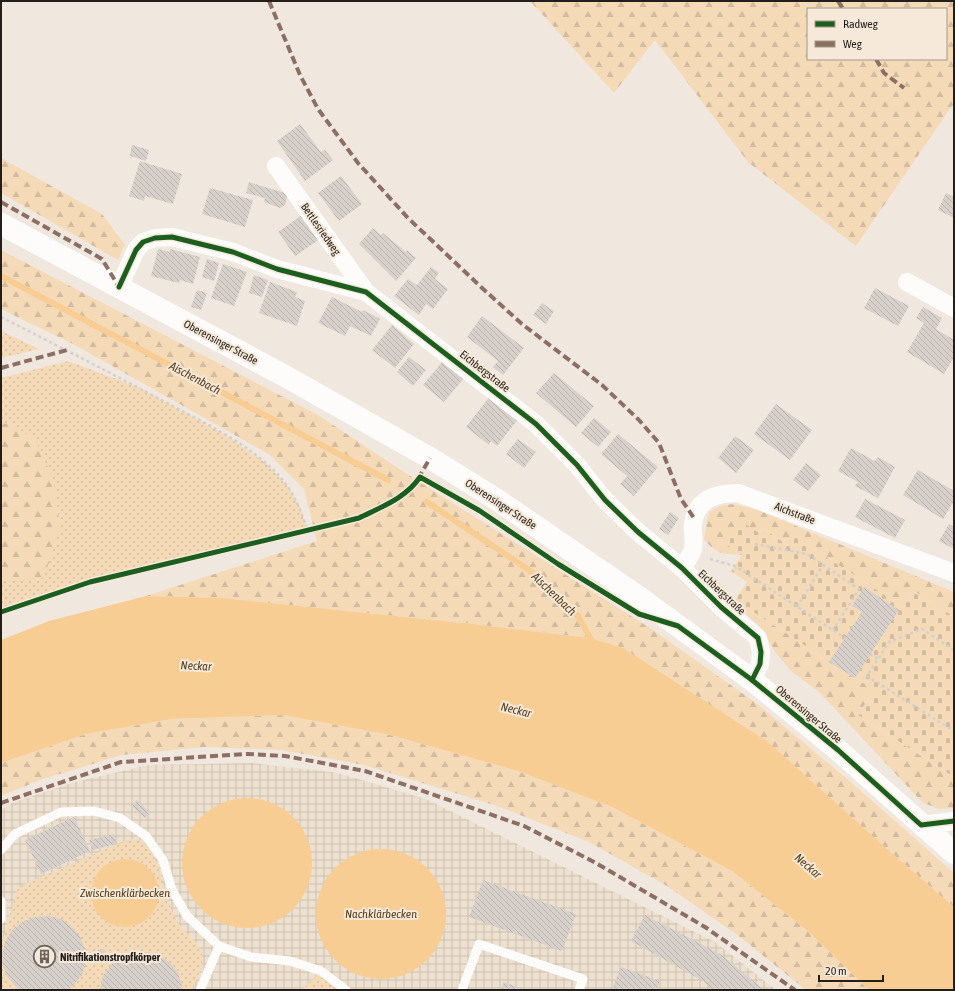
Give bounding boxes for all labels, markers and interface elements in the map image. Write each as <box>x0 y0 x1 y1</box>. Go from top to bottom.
legend <box>807 8 947 60</box>
text: Radweg <box>843 17 879 31</box>
text: Weg <box>843 37 863 51</box>
street label: Bettlesriedweg <box>299 201 343 257</box>
street label: Oberensinger Straße <box>182 317 260 367</box>
street label: Eichbergstraße <box>458 348 512 394</box>
water label: Aischenbach <box>166 358 223 397</box>
street label: Oberensinger Straße <box>463 477 539 531</box>
street label: Aichstraße <box>773 500 817 526</box>
street label: Eichbergstraße <box>696 567 748 617</box>
water label: Aischenbach <box>528 569 579 619</box>
water label: Neckar <box>180 658 212 674</box>
street label: Oberensinger Straße <box>774 683 844 745</box>
water label: Neckar <box>499 699 533 721</box>
water label: Neckar <box>792 851 825 882</box>
water label: Zwischenklärbecken <box>80 886 170 900</box>
water label: Nachklärbecken <box>345 907 417 921</box>
building icon: Nitrifikationstropfkörper <box>31 944 57 970</box>
place label: Nitrifikationstropfkörper <box>60 951 161 963</box>
scale bar <box>819 957 883 983</box>
text: 20 m <box>825 964 847 978</box>

